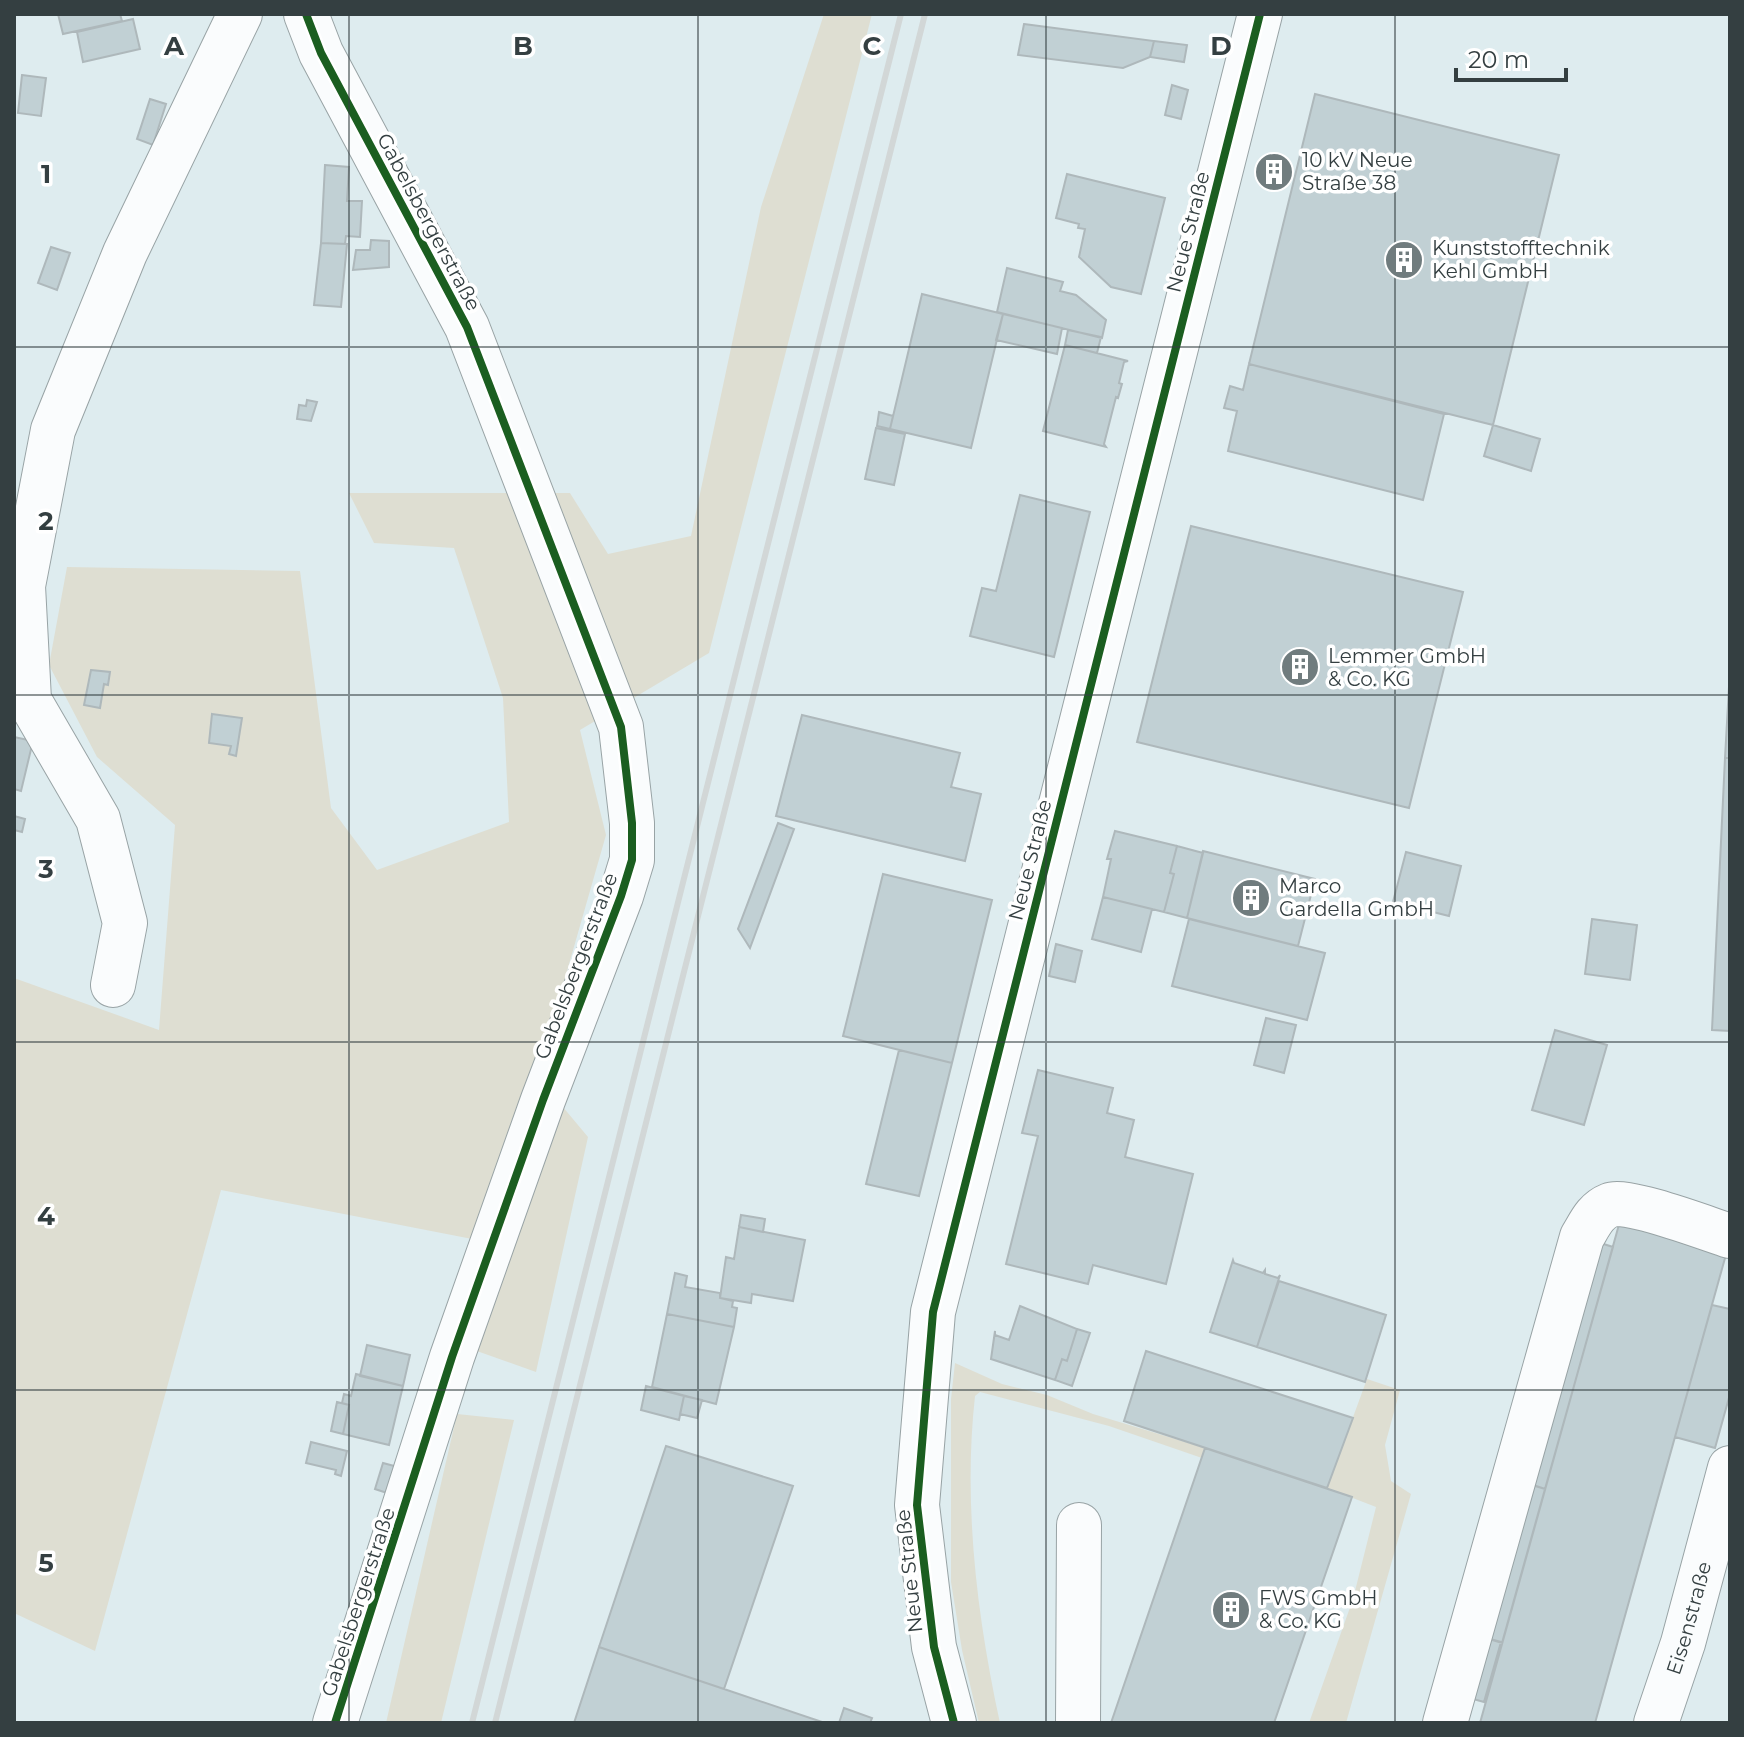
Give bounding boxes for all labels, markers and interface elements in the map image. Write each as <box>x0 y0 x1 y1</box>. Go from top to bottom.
text: A <box>163 30 185 62</box>
text: B <box>513 30 533 62</box>
text: C <box>863 30 882 62</box>
text: D <box>1210 30 1232 62</box>
scale bar <box>1456 32 1566 82</box>
text: 20 m <box>1468 45 1529 74</box>
street label: Gabelsbergerstraße <box>372 129 486 315</box>
place label: 10 kV Neue Straße 38 <box>1302 148 1413 195</box>
building icon: 10 kV Neue Straße 38 <box>1253 151 1295 193</box>
text: 1 <box>41 158 51 190</box>
street label: Neue Straße <box>1161 169 1215 295</box>
place label: Kunststofftechnik Kehl GmbH <box>1432 236 1610 283</box>
building icon: Kunststofftechnik Kehl GmbH <box>1383 239 1425 281</box>
text: 2 <box>38 505 54 537</box>
place label: Lemmer GmbH & Co. KG <box>1328 644 1486 691</box>
building icon: Lemmer GmbH & Co. KG <box>1279 646 1321 688</box>
street label: Neue Straße <box>1003 797 1057 923</box>
text: 3 <box>37 853 54 885</box>
street label: Gabelsbergerstraße <box>529 869 623 1063</box>
place label: Marco Gardella GmbH <box>1279 874 1434 921</box>
building icon: Marco Gardella GmbH <box>1230 877 1272 919</box>
text: 4 <box>37 1200 55 1232</box>
street label: Gabelsbergerstraße <box>316 1504 400 1700</box>
street label: Neue Straße <box>891 1508 927 1634</box>
text: 5 <box>38 1547 54 1579</box>
street label: Eisenstraße <box>1661 1559 1716 1678</box>
place label: FWS GmbH & Co. KG <box>1259 1586 1378 1633</box>
building icon: FWS GmbH & Co. KG <box>1210 1589 1252 1631</box>

